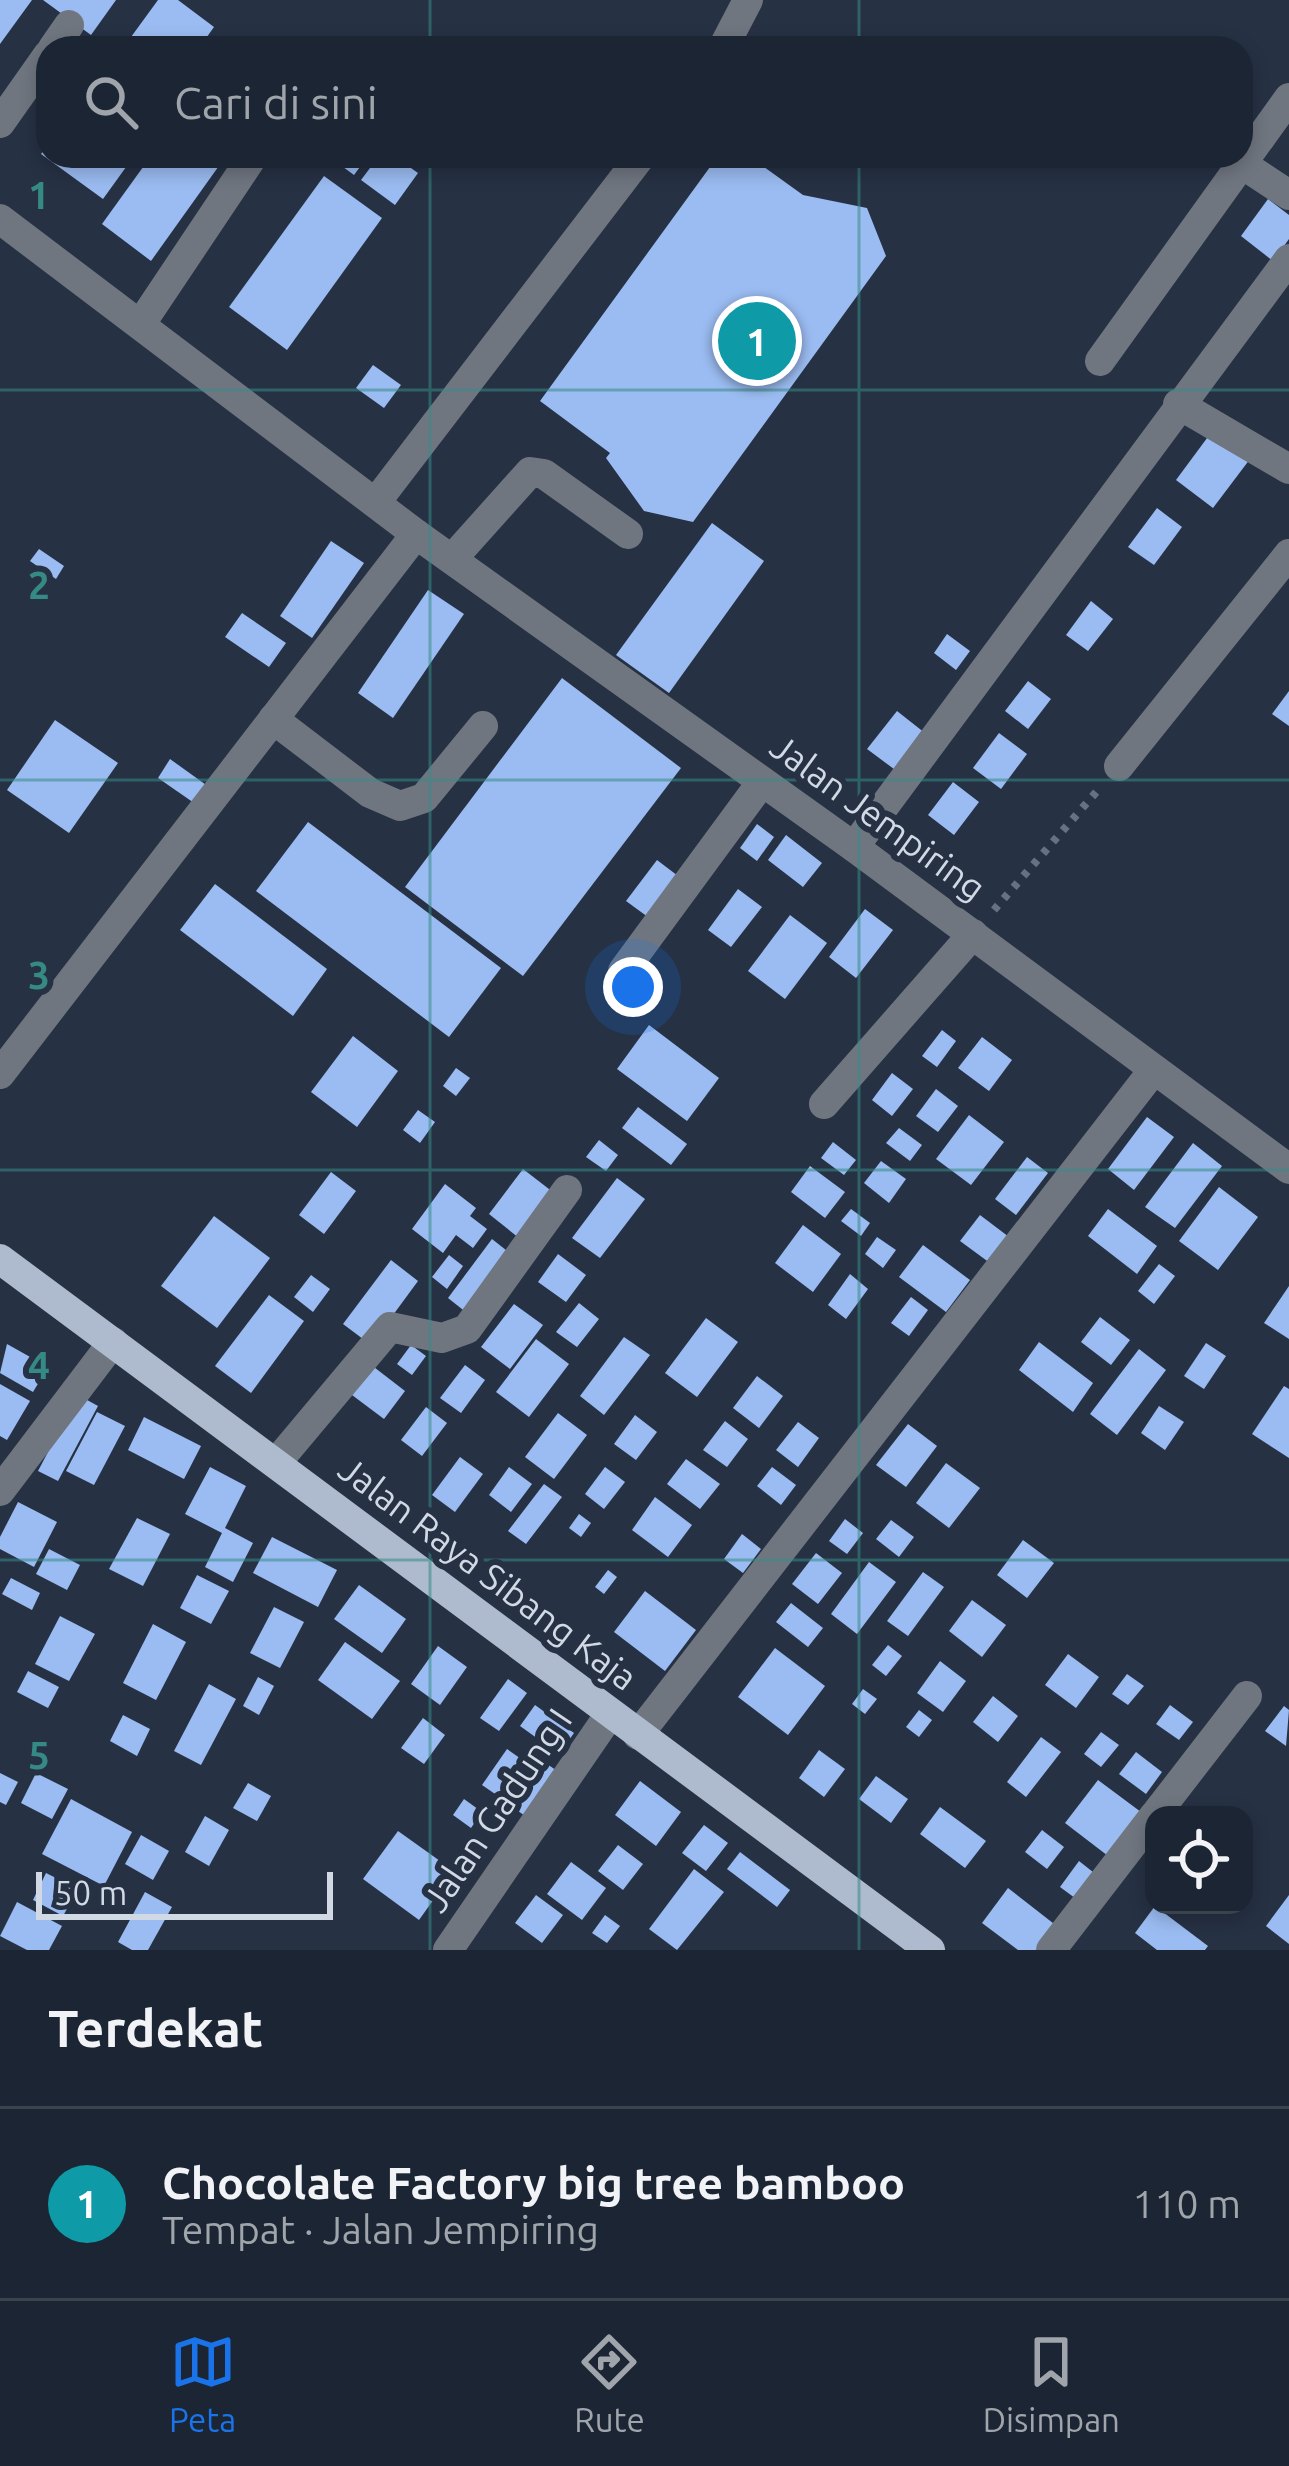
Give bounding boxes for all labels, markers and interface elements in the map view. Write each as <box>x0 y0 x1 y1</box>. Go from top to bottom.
search box <box>36 36 1253 168</box>
icon: search <box>78 69 144 135</box>
text: Cari di sini <box>174 77 378 128</box>
text: 1 <box>28 173 50 216</box>
pin: 1 <box>718 296 796 386</box>
text: 2 <box>28 563 50 606</box>
street label: Jalan Jempiring <box>763 725 994 908</box>
text: 3 <box>28 953 50 996</box>
your location <box>603 957 663 1017</box>
text: 4 <box>28 1343 50 1386</box>
street label: Jalan Raya Sibang Kaja <box>331 1447 645 1698</box>
street label: Jalan Gadung I <box>414 1701 579 1919</box>
text: 5 <box>28 1733 50 1776</box>
map controls <box>1145 1806 1253 1914</box>
button: locate <box>1145 1806 1253 1914</box>
scale bar <box>36 1866 333 1919</box>
text: 50 m <box>54 1874 127 1911</box>
text: Terdekat <box>48 1999 263 2057</box>
text: Chocolate Factory big tree bamboo <box>162 2157 905 2208</box>
text: 1 <box>76 2182 98 2225</box>
text: 110 m <box>1132 2182 1241 2225</box>
text: Tempat · Jalan Jempiring <box>162 2208 599 2251</box>
tab: Peta <box>169 2329 236 2438</box>
tab: Rute <box>574 2329 645 2438</box>
tab: Disimpan <box>983 2329 1120 2438</box>

